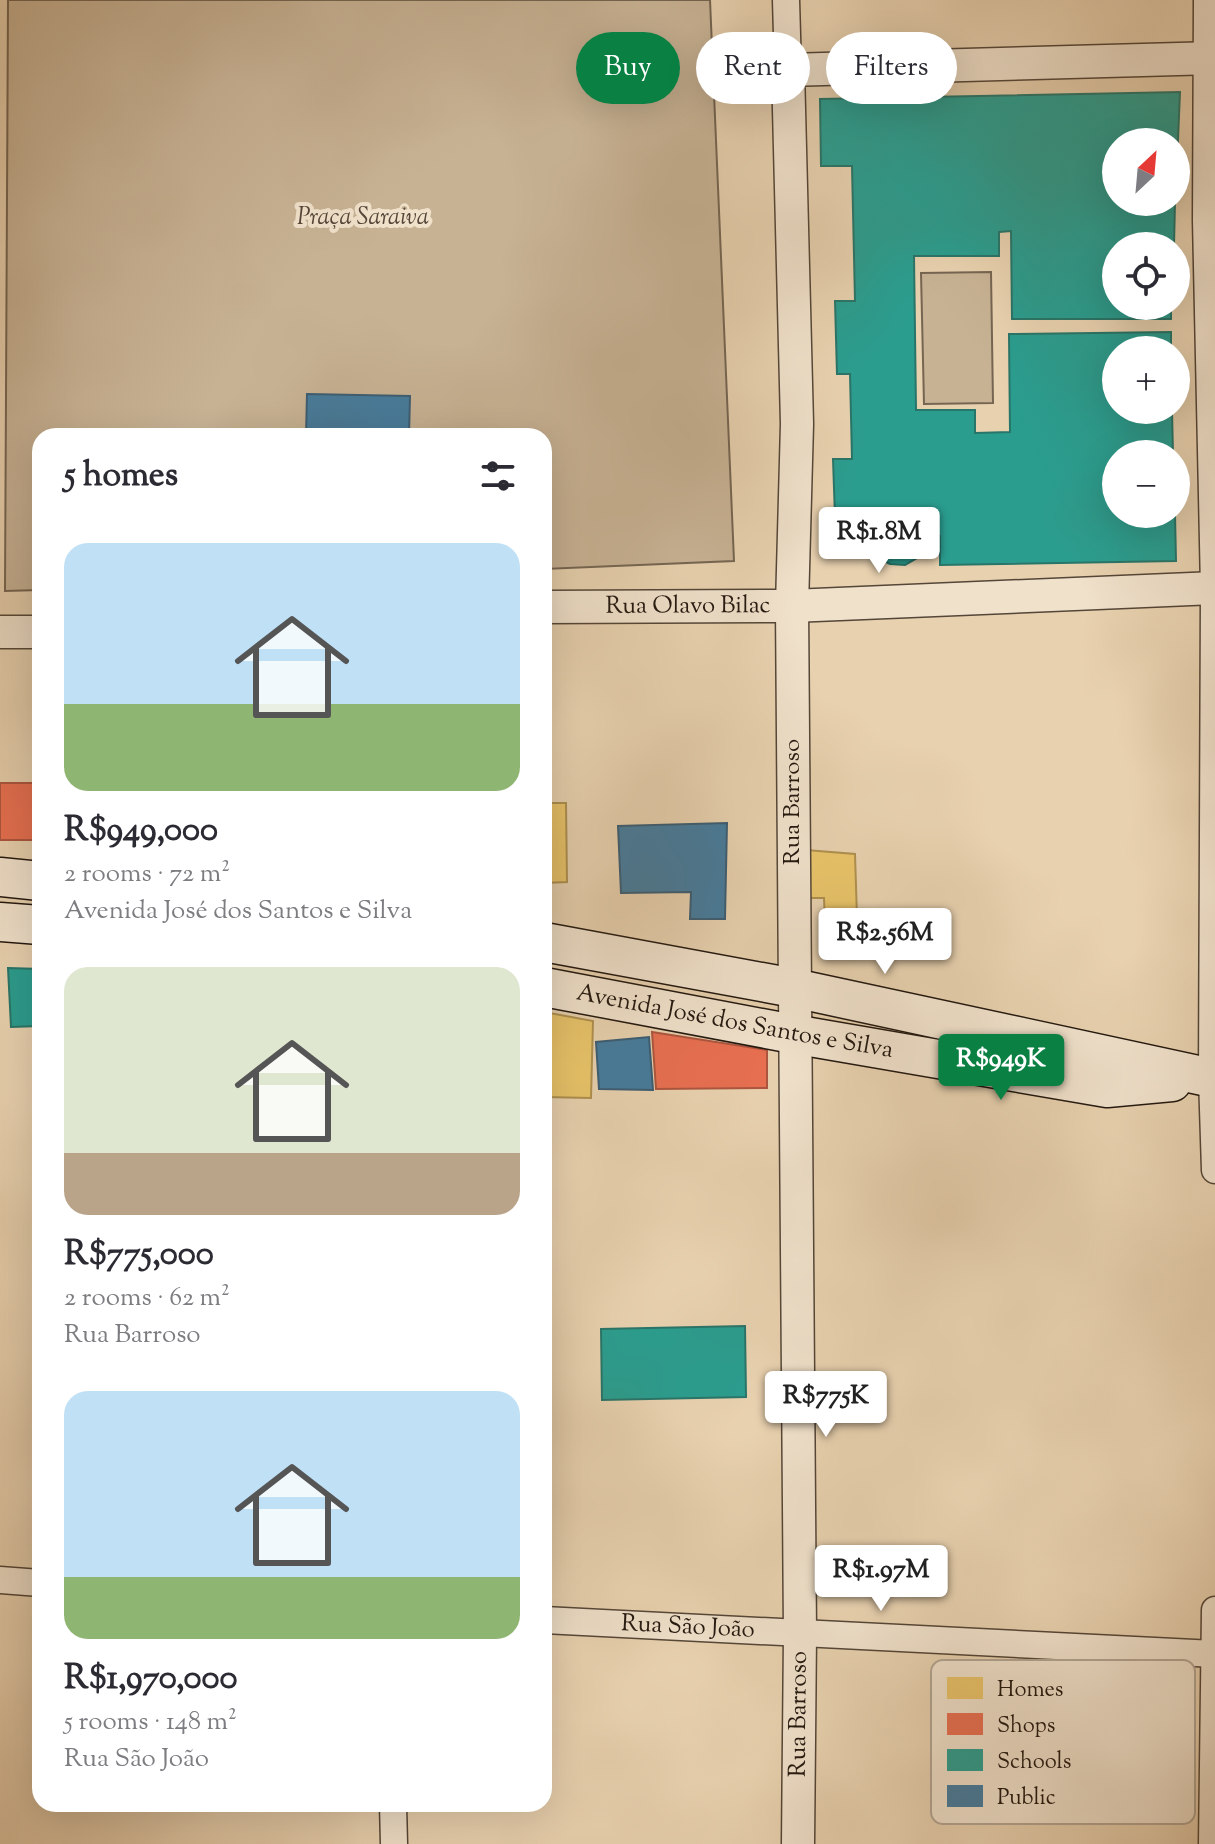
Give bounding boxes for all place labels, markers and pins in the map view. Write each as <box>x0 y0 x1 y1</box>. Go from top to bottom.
pin: R$1.8M <box>814 507 944 575</box>
pin: R$2.56M <box>811 908 959 976</box>
pin: R$949K <box>936 1034 1066 1102</box>
pin: R$775K <box>761 1371 891 1439</box>
pin: R$1.97M <box>807 1545 955 1613</box>

